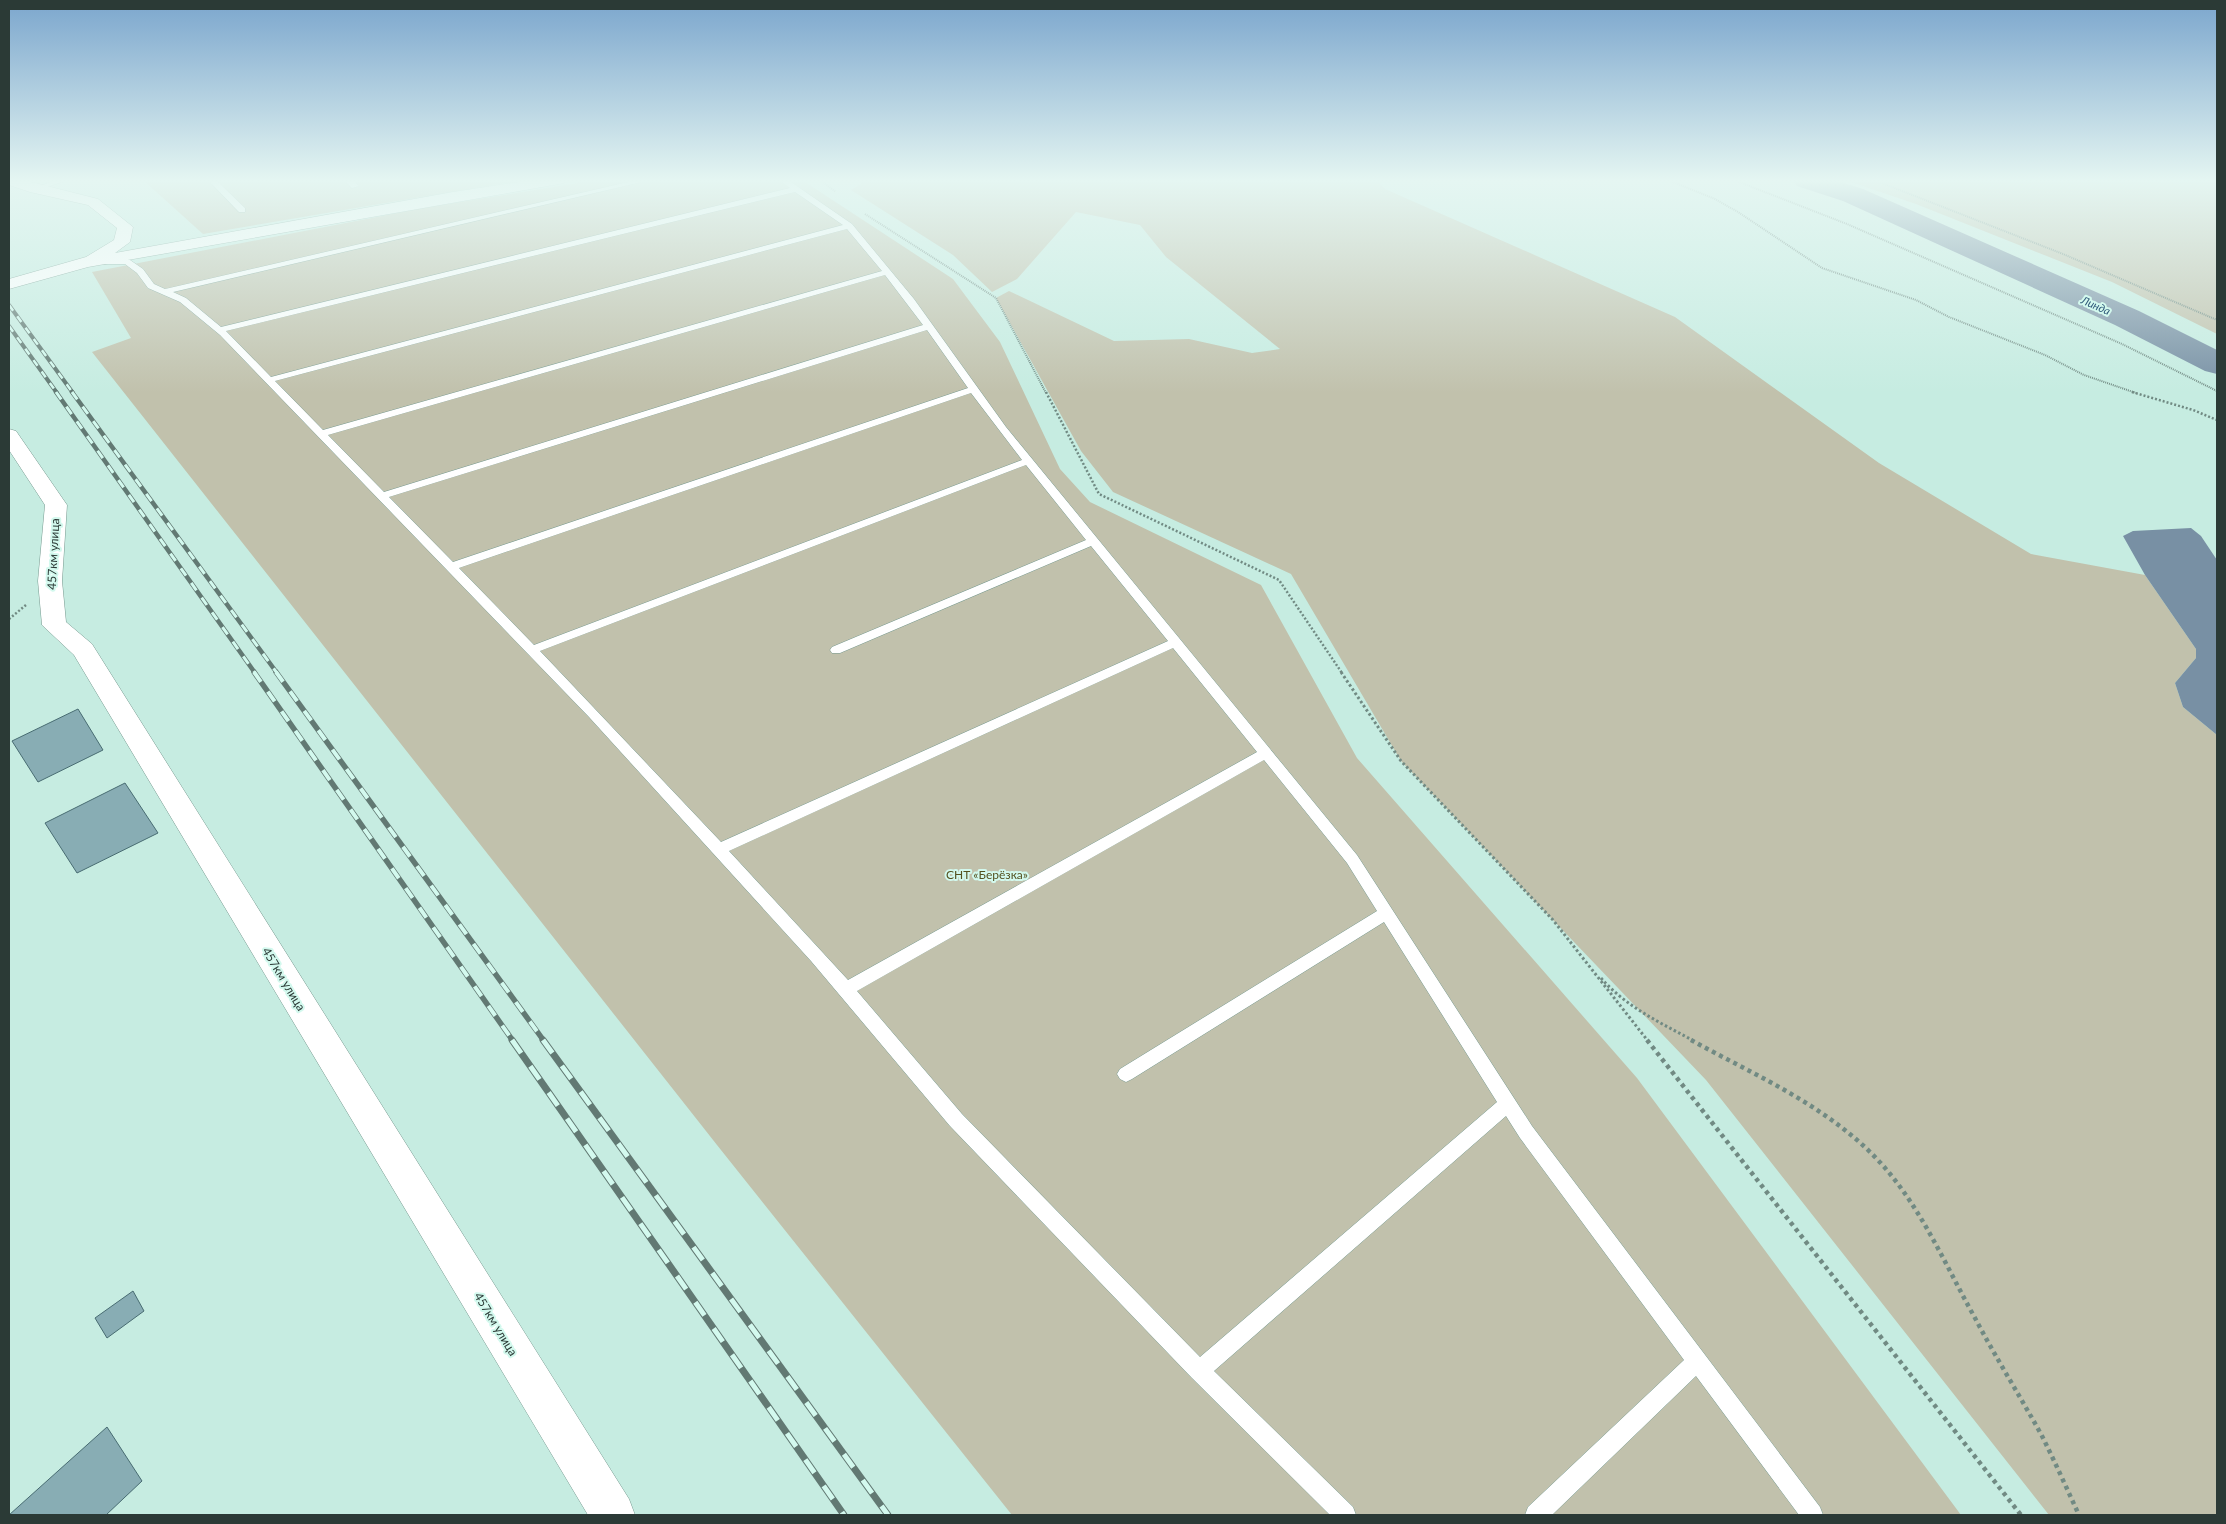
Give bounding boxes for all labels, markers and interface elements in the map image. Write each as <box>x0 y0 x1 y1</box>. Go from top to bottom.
water label: Линда <box>2079 292 2113 317</box>
street label: 457км улица <box>44 518 62 590</box>
park label: СНТ «Берёзка» <box>946 867 1028 882</box>
street label: 457км улица <box>259 945 309 1013</box>
street label: 457км улица <box>471 1290 521 1358</box>

